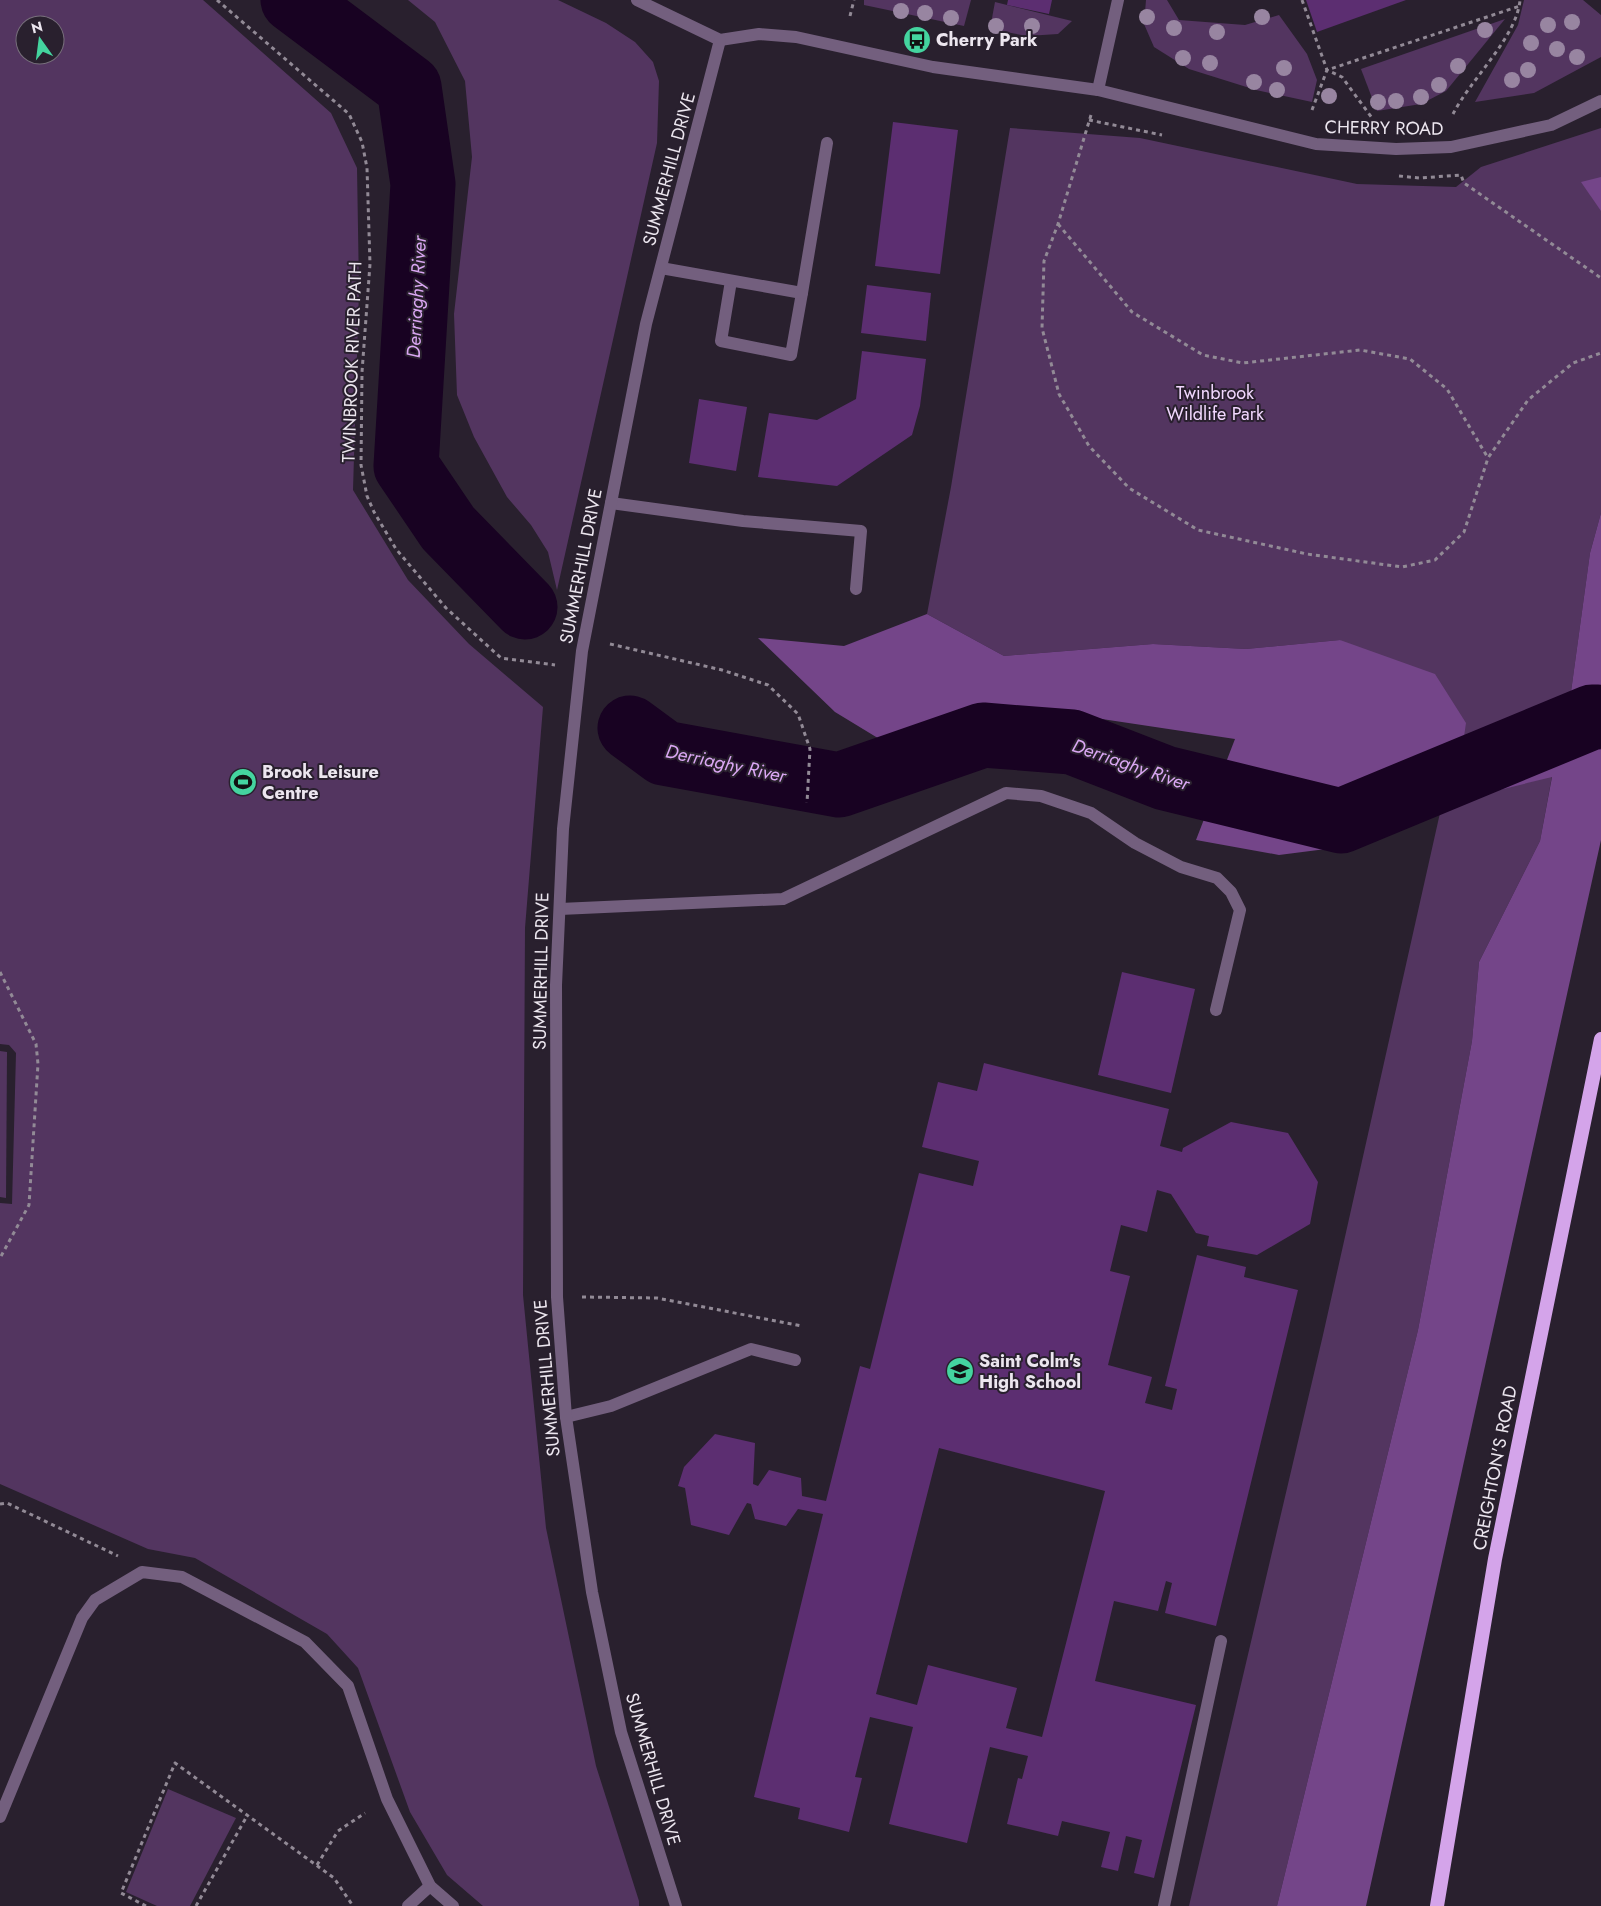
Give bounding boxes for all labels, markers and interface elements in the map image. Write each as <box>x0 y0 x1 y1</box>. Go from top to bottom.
north arrow <box>15 15 65 65</box>
text: N <box>29 16 45 38</box>
bus stop icon: Cherry Park <box>902 25 932 55</box>
place label: Cherry Park <box>936 27 1038 53</box>
street label: SUMMERHILL DRIVE <box>636 89 702 249</box>
street label: CHERRY ROAD <box>1324 114 1444 142</box>
water label: Derriaghy River <box>400 233 433 359</box>
street label: TWINBROOK RIVER PATH <box>335 261 369 463</box>
park label: Twinbrook Wildlife Park <box>1166 380 1264 427</box>
street label: SUMMERHILL DRIVE <box>553 486 609 646</box>
water label: Derriaghy River <box>1068 732 1195 798</box>
water label: Derriaghy River <box>663 738 790 790</box>
place label: Brook Leisure Centre <box>262 759 379 806</box>
sports icon: Brook Leisure Centre <box>228 767 258 797</box>
street label: SUMMERHILL DRIVE <box>527 892 555 1050</box>
street label: SUMMERHILL DRIVE <box>527 1298 567 1458</box>
place label: Saint Colm's High School <box>979 1348 1081 1395</box>
school or university icon: Saint Colm's High School <box>945 1356 975 1386</box>
street label: CREIGHTON'S ROAD <box>1466 1383 1524 1553</box>
street label: SUMMERHILL DRIVE <box>619 1690 687 1848</box>

